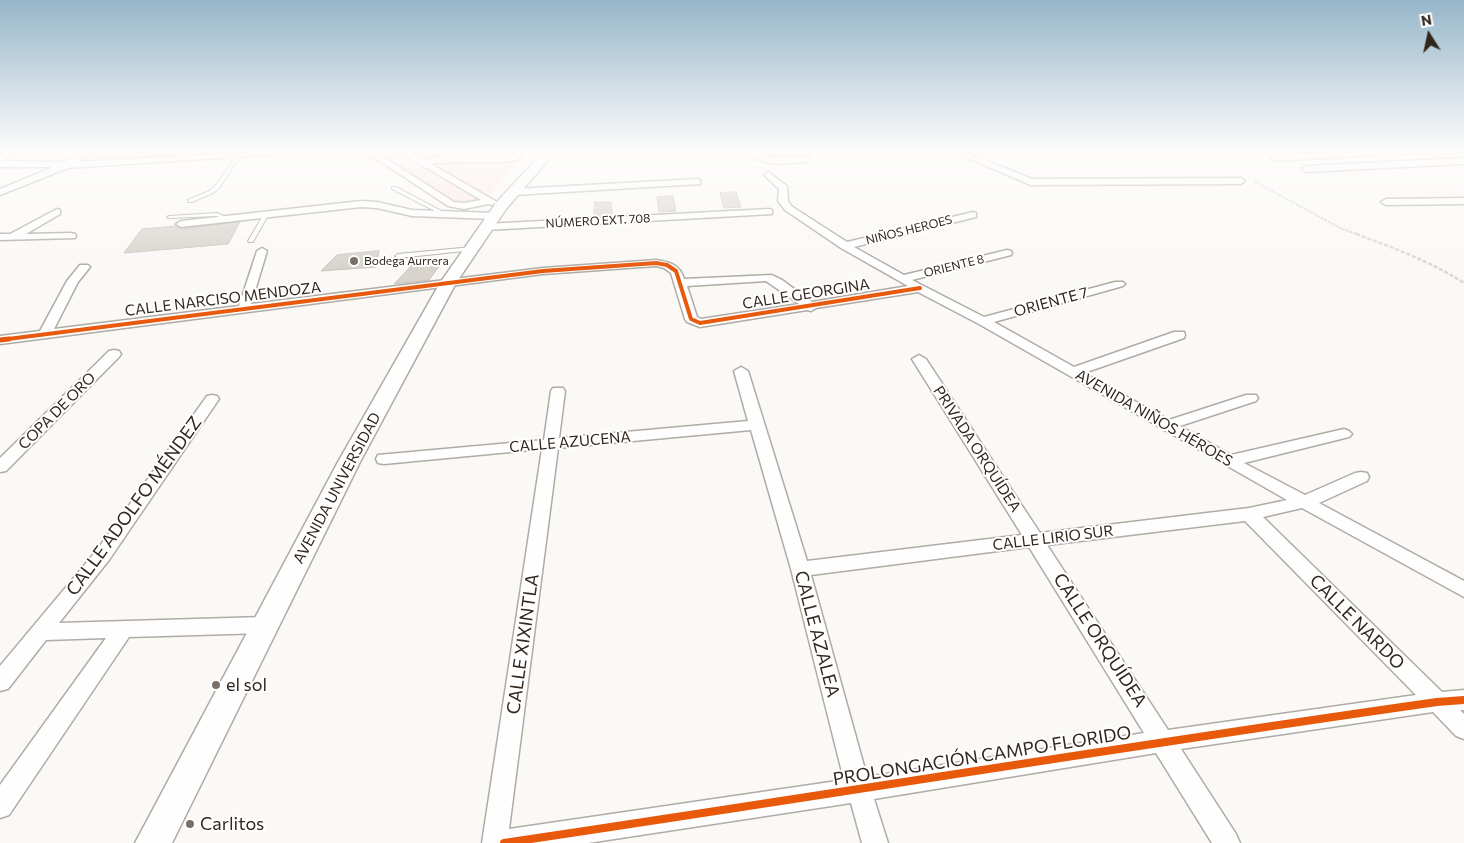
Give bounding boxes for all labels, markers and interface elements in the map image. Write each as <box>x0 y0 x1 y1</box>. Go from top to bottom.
north arrow <box>1404 10 1454 60</box>
text: N <box>1420 10 1433 29</box>
street label: NÚMERO EXT. 708 <box>545 211 651 231</box>
street label: NIÑOS HEROES <box>864 212 954 248</box>
street label: ORIENTE 8 <box>922 252 986 280</box>
place label: Bodega Aurrera <box>364 254 449 268</box>
marker: Bodega Aurrera <box>348 255 360 267</box>
street label: CALLE GEORGINA <box>741 275 871 313</box>
street label: CALLE NARCISO MENDOZA <box>124 278 322 320</box>
street label: ORIENTE 7 <box>1012 283 1090 321</box>
street label: AVENIDA NIÑOS HÉROES <box>1072 366 1236 470</box>
street label: COPA DE ORO <box>15 369 99 453</box>
street label: PRIVADA ORQUÍDEA <box>929 383 1025 515</box>
street label: AVENIDA UNIVERSIDAD <box>290 409 384 567</box>
street label: CALLE ADOLFO MÉNDEZ <box>62 412 206 600</box>
street label: CALLE AZUCENA <box>509 428 631 456</box>
street label: CALLE LIRIO SUR <box>992 522 1114 554</box>
street label: CALLE AZALEA <box>790 569 844 699</box>
street label: CALLE ORQUÍDEA <box>1049 569 1151 711</box>
street label: CALLE NARDO <box>1305 570 1409 674</box>
street label: CALLE XIXINTLA <box>502 572 544 716</box>
place label: el sol <box>226 674 267 696</box>
marker: el sol <box>210 679 222 691</box>
street label: PROLONGACIÓN CAMPO FLORIDO <box>831 722 1133 790</box>
place label: Carlitos <box>200 813 264 835</box>
marker: Carlitos <box>184 818 196 830</box>

